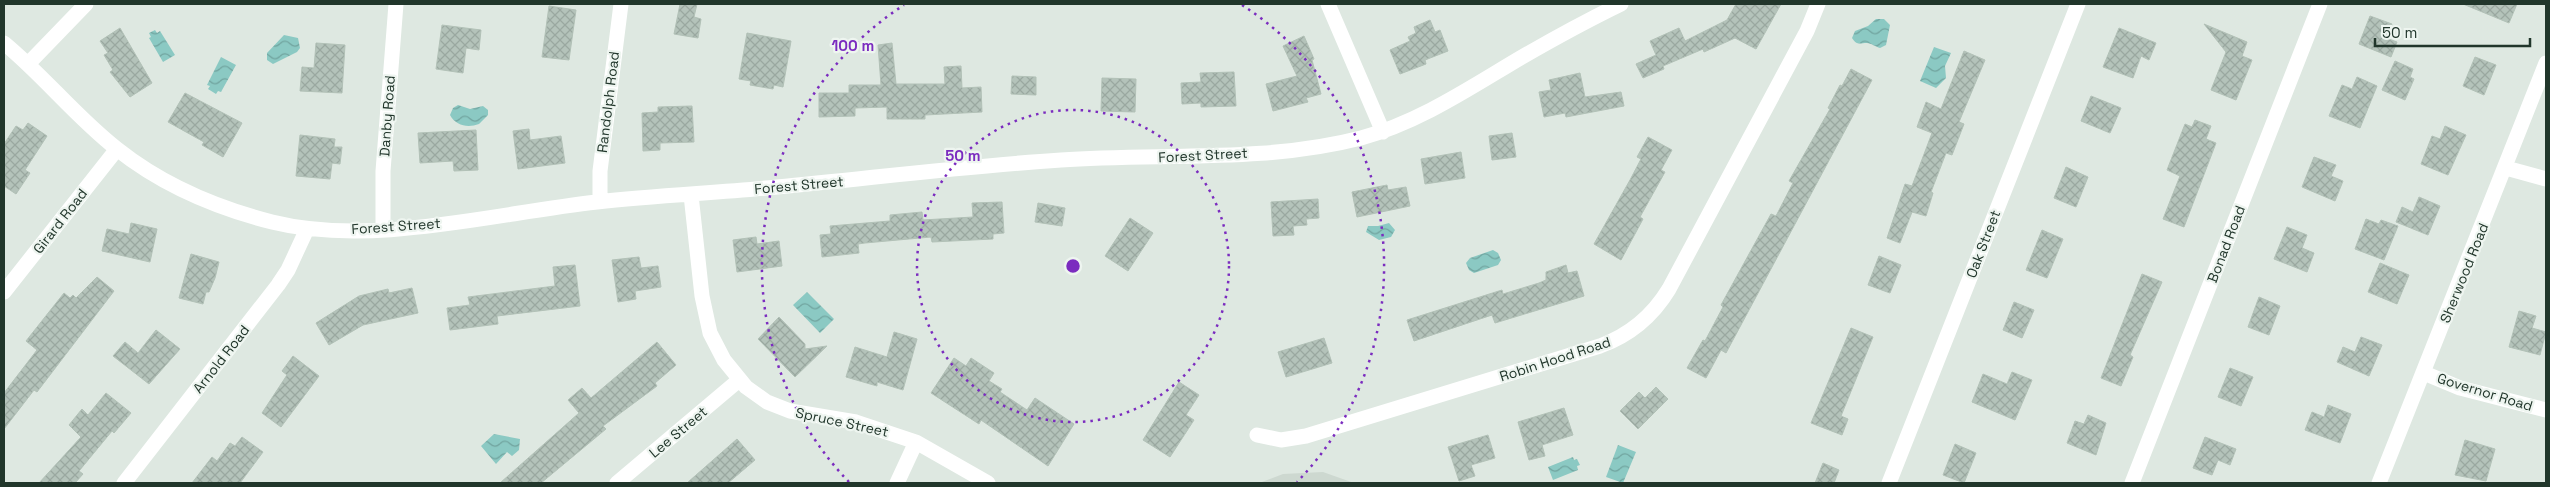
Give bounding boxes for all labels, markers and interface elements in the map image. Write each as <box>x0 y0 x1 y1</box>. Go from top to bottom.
scale bar <box>2375 15 2530 47</box>
text: 50 m <box>2382 23 2417 42</box>
text: 100 m <box>832 36 874 55</box>
street label: Randolph Road <box>593 50 623 154</box>
street label: Danby Road <box>375 75 399 157</box>
street label: Forest Street <box>1158 144 1248 166</box>
text: 50 m <box>945 146 981 165</box>
street label: Forest Street <box>754 172 844 198</box>
street label: Girard Road <box>29 185 91 257</box>
street label: Bonad Road <box>2203 203 2249 285</box>
street label: Oak Street <box>1962 207 2004 281</box>
street label: Forest Street <box>351 214 441 238</box>
street label: Sherwood Road <box>2436 220 2492 326</box>
centre of rings <box>1064 257 1082 275</box>
street label: Arnold Road <box>189 321 253 397</box>
street label: Robin Hood Road <box>1497 333 1613 385</box>
street label: Governor Road <box>2435 369 2535 415</box>
street label: Lee Street <box>645 402 711 462</box>
street label: Spruce Street <box>794 403 890 441</box>

